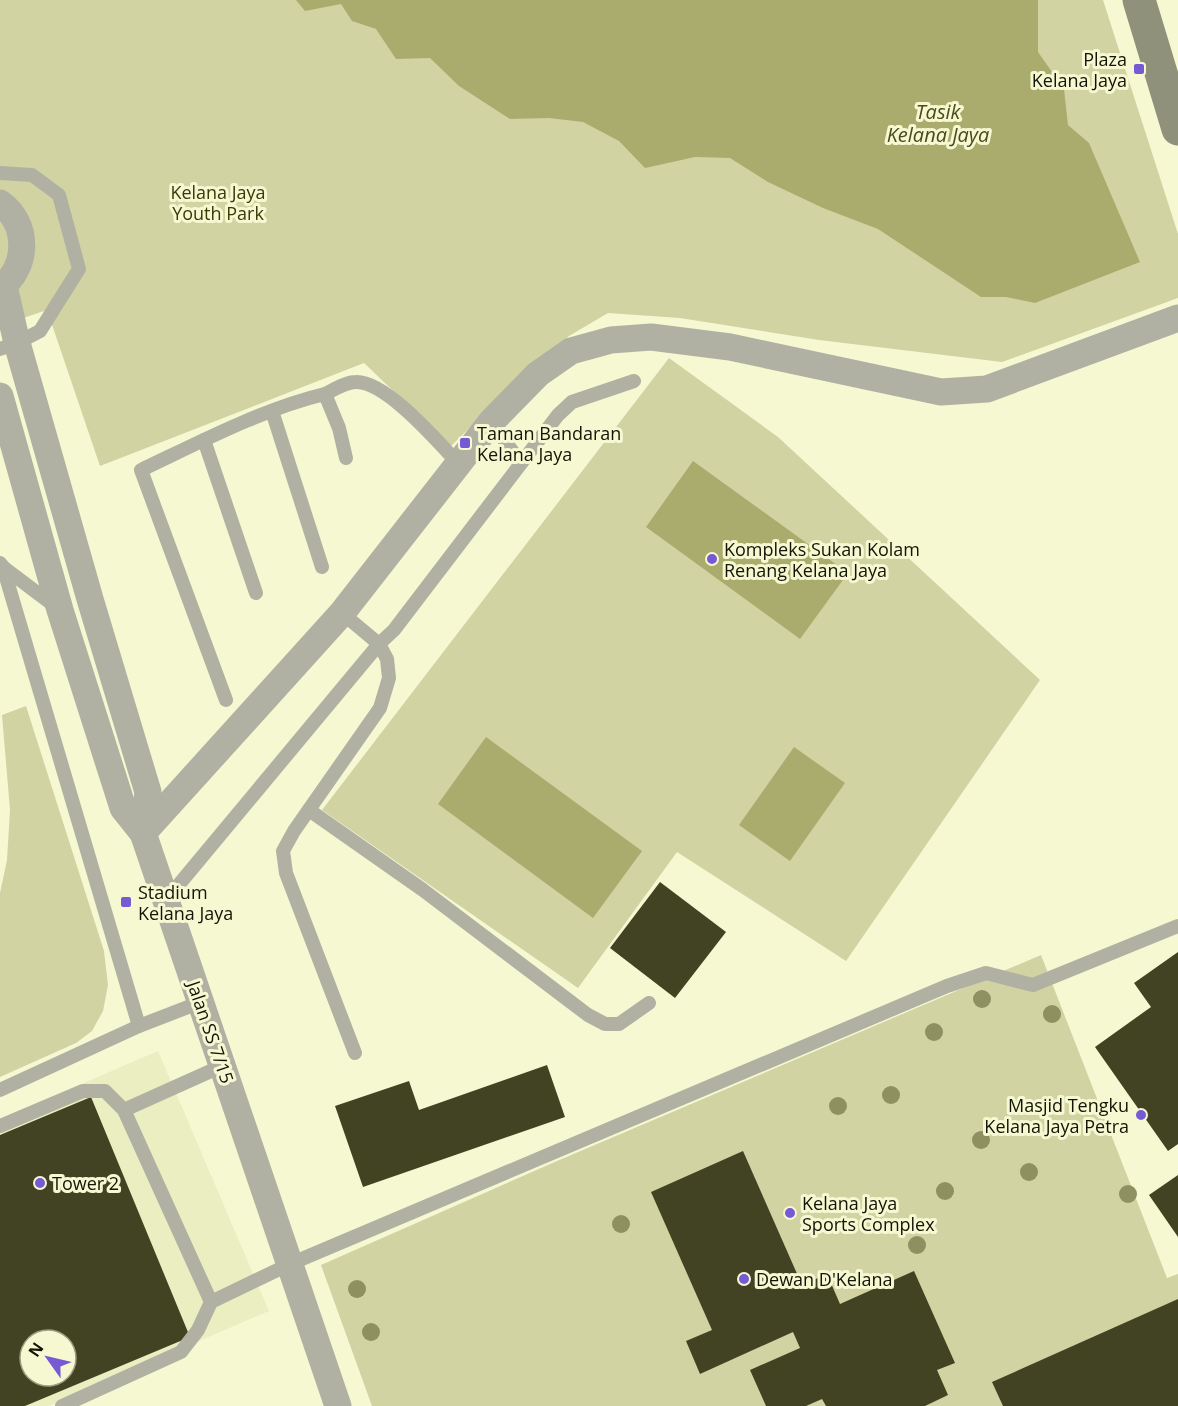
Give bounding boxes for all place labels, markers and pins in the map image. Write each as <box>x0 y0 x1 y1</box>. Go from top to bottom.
place label: Plaza Kelana Jaya <box>1032 47 1127 92</box>
marker: Plaza Kelana Jaya <box>1132 62 1146 76</box>
place label: Taman Bandaran Kelana Jaya <box>477 421 621 466</box>
marker: Taman Bandaran Kelana Jaya <box>458 436 472 450</box>
place label: Kompleks Sukan Kolam Renang Kelana Jaya <box>724 537 920 582</box>
marker: Kompleks Sukan Kolam Renang Kelana Jaya <box>705 552 719 566</box>
place label: Stadium Kelana Jaya <box>138 880 233 925</box>
marker: Stadium Kelana Jaya <box>119 895 133 909</box>
place label: Masjid Tengku Kelana Jaya Petra <box>984 1093 1129 1138</box>
marker: Masjid Tengku Kelana Jaya Petra <box>1134 1108 1148 1122</box>
place label: Tower 2 <box>52 1171 119 1195</box>
marker: Tower 2 <box>33 1176 47 1190</box>
place label: Kelana Jaya Sports Complex <box>802 1191 935 1236</box>
marker: Kelana Jaya Sports Complex <box>783 1206 797 1220</box>
place label: Dewan D'Kelana <box>756 1267 893 1291</box>
marker: Dewan D'Kelana <box>737 1272 751 1286</box>

